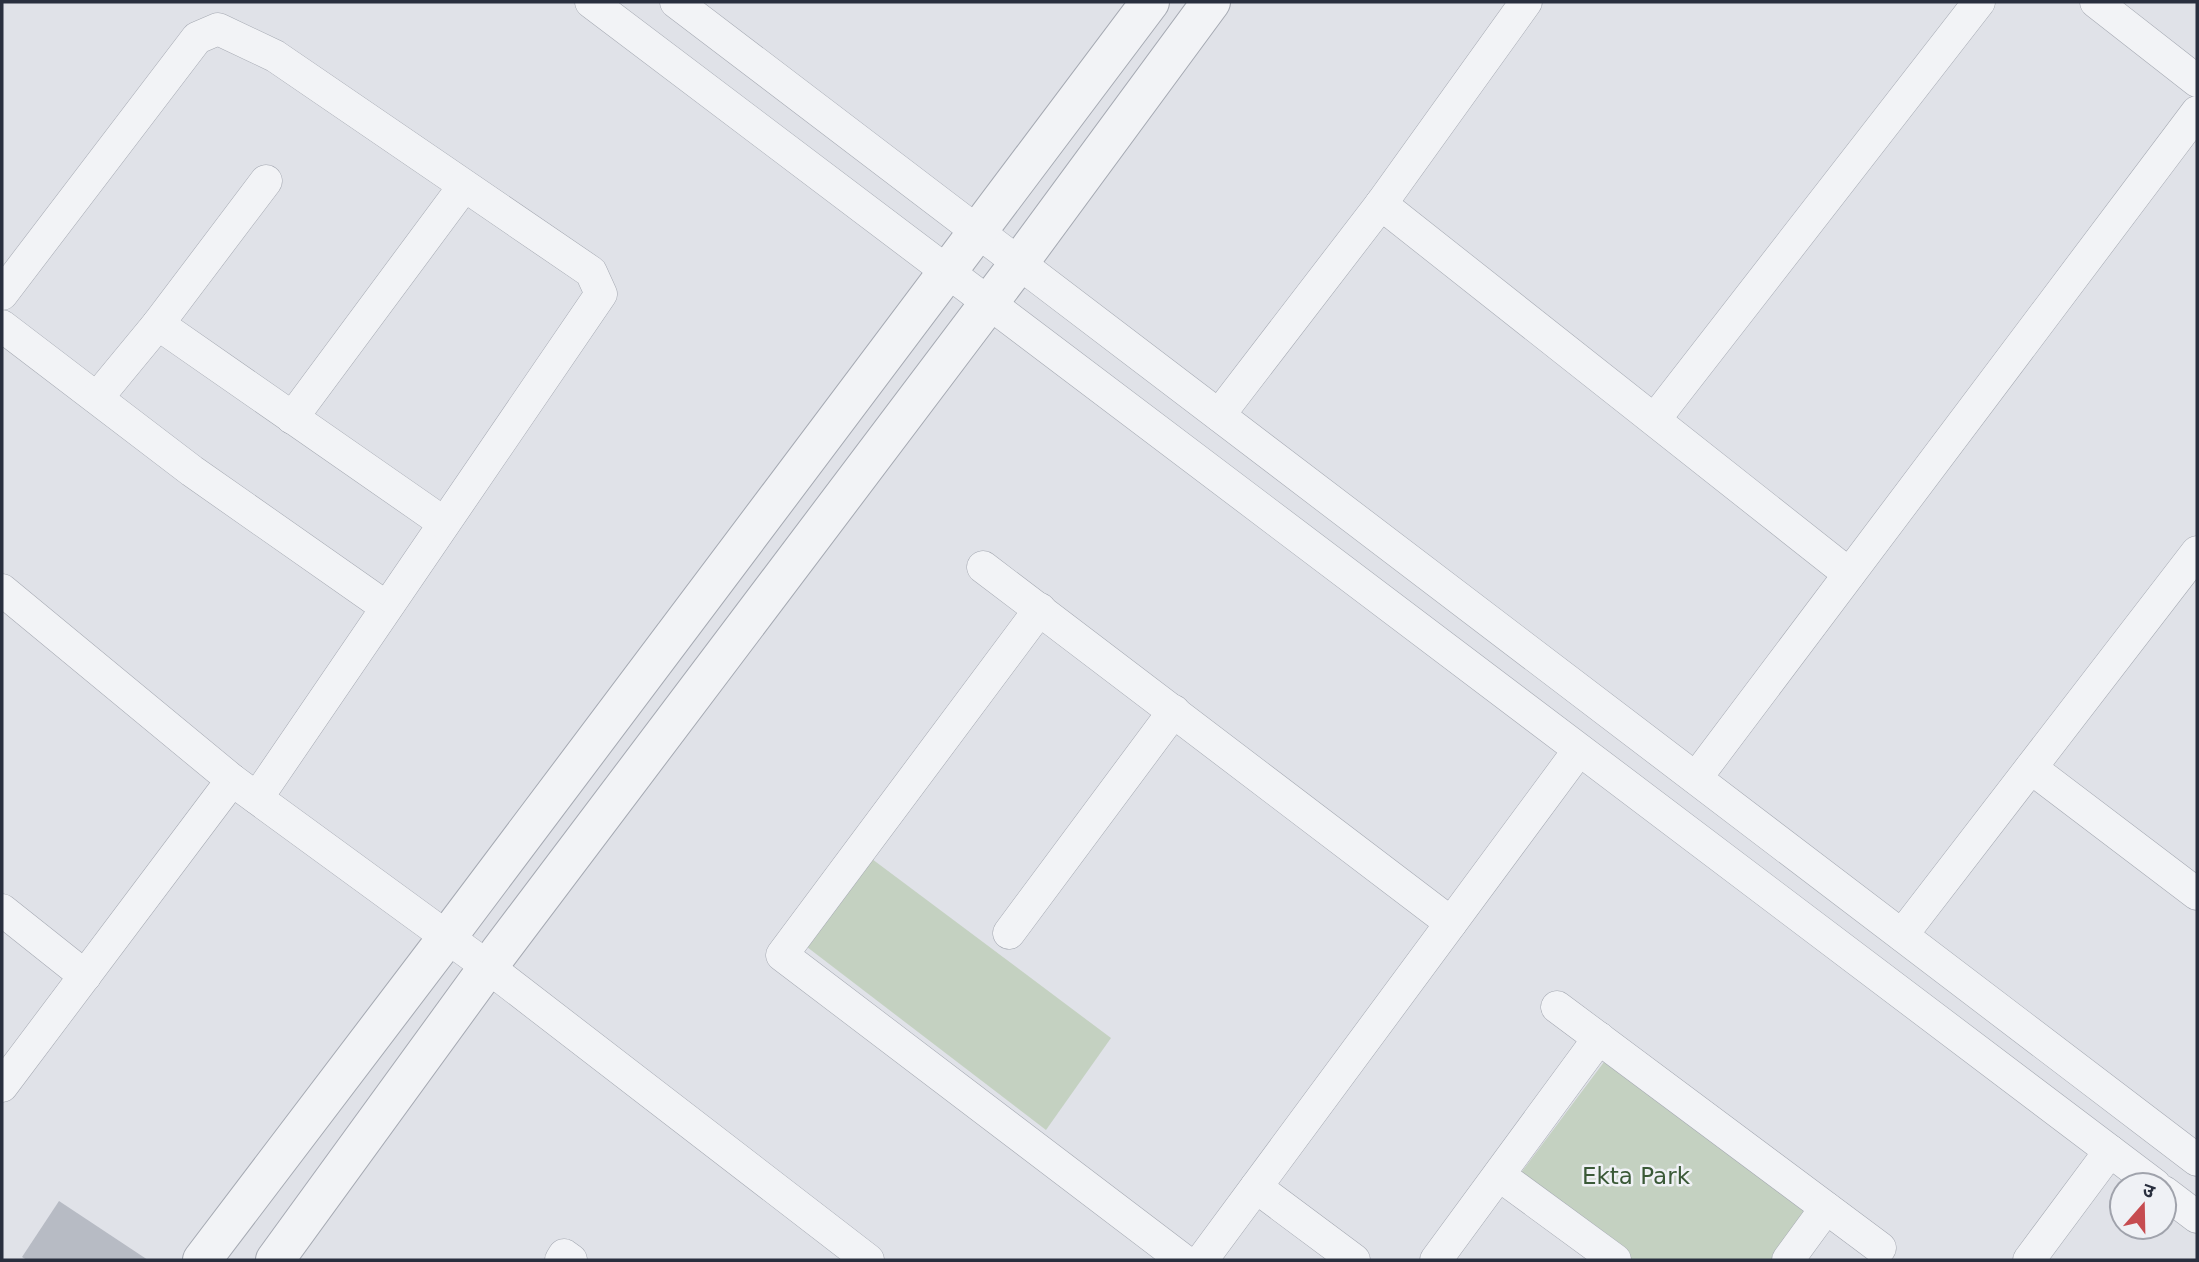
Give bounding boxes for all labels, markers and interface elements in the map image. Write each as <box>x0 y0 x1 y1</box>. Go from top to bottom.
park label: Ekta Park <box>1582 1163 1691 1189</box>
north arrow <box>2108 1171 2178 1241</box>
text: उ <box>2140 1178 2159 1203</box>

